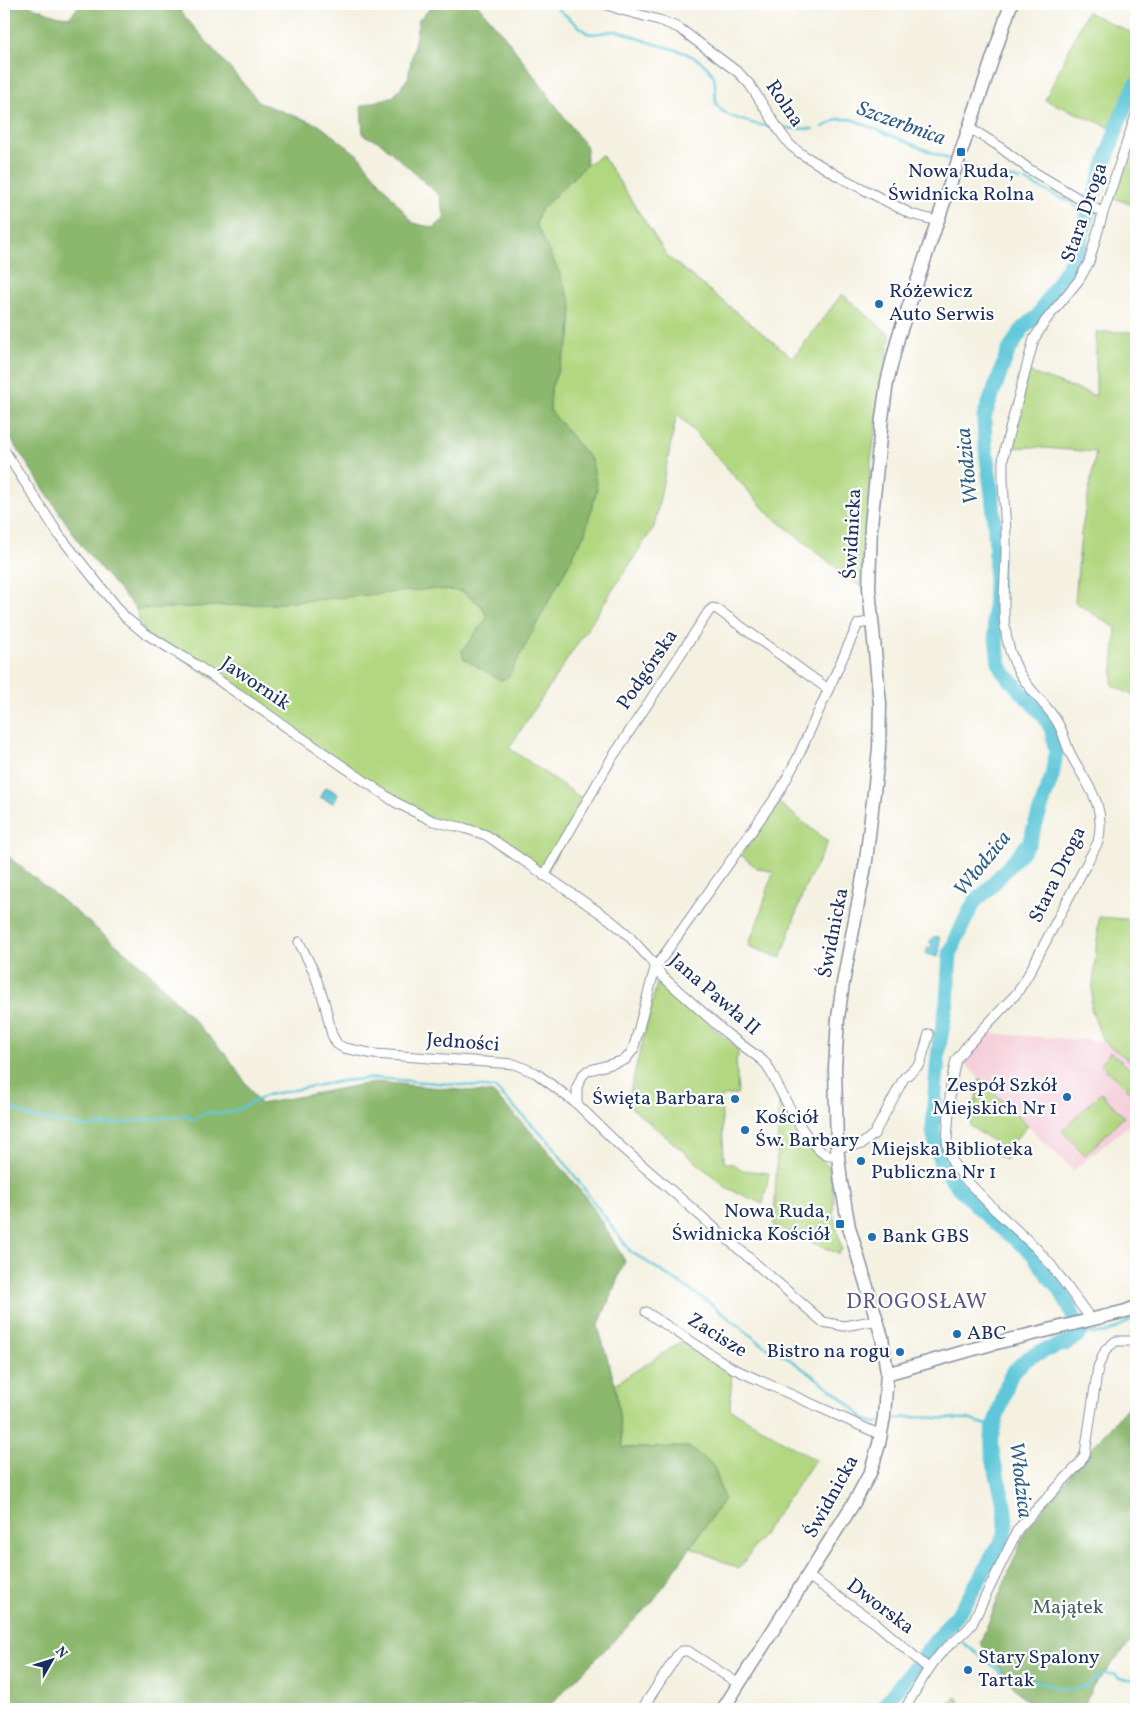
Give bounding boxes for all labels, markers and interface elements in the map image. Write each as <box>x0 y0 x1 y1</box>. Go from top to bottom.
street label: Rolna <box>758 75 810 133</box>
water label: Szczerbnica <box>853 95 949 153</box>
marker: Nowa Ruda, Świdnicka Rolna <box>955 146 967 158</box>
place label: Nowa Ruda, Świdnicka Rolna <box>888 158 1034 209</box>
street label: Stara Droga <box>1055 159 1115 267</box>
place label: Różewicz Auto Serwis <box>889 278 994 329</box>
marker: Różewicz Auto Serwis <box>873 298 885 310</box>
water label: Włodzica <box>950 426 986 506</box>
street label: Świdnicka <box>837 488 869 580</box>
street label: Podgórska <box>611 624 685 716</box>
street label: Jawornik <box>214 650 296 718</box>
street label: Stara Droga <box>1023 822 1093 928</box>
water label: Włodzica <box>947 825 1019 903</box>
street label: Świdnicka <box>812 886 856 980</box>
street label: Jana Pawła II <box>662 947 766 1043</box>
street label: Jedności <box>425 1026 501 1060</box>
place label: Zespół Szkół Miejskich Nr 1 <box>932 1072 1058 1123</box>
place label: Święta Barbara <box>592 1085 725 1113</box>
marker: Zespół Szkół Miejskich Nr 1 <box>1061 1091 1073 1103</box>
marker: Święta Barbara <box>729 1093 741 1105</box>
place label: Kościół Św. Barbary <box>755 1104 860 1155</box>
marker: Kościół Św. Barbary <box>739 1124 751 1136</box>
place label: Miejska Biblioteka Publiczna Nr 1 <box>871 1136 1033 1187</box>
marker: Miejska Biblioteka Publiczna Nr 1 <box>855 1155 867 1167</box>
place label: Nowa Ruda, Świdnicka Kościół <box>672 1198 831 1249</box>
marker: Nowa Ruda, Świdnicka Kościół <box>834 1218 846 1230</box>
place label: Bank GBS <box>882 1223 969 1251</box>
marker: Bank GBS <box>866 1231 878 1243</box>
district label: DROGOSŁAW <box>846 1288 988 1317</box>
street label: Zacisze <box>682 1307 752 1365</box>
place label: ABC <box>967 1320 1007 1348</box>
marker: ABC <box>951 1328 963 1340</box>
place label: Bistro na rogu <box>767 1338 890 1366</box>
marker: Bistro na rogu <box>894 1346 906 1358</box>
water label: Włodzica <box>1001 1440 1039 1520</box>
street label: Świdnicka <box>798 1450 866 1544</box>
street label: Dworska <box>840 1572 920 1642</box>
park label: Majątek <box>1032 1594 1104 1622</box>
north arrow <box>28 1636 78 1686</box>
text: N <box>50 1643 72 1663</box>
place label: Stary Spalony Tartak <box>978 1644 1100 1695</box>
marker: Stary Spalony Tartak <box>962 1664 974 1676</box>

